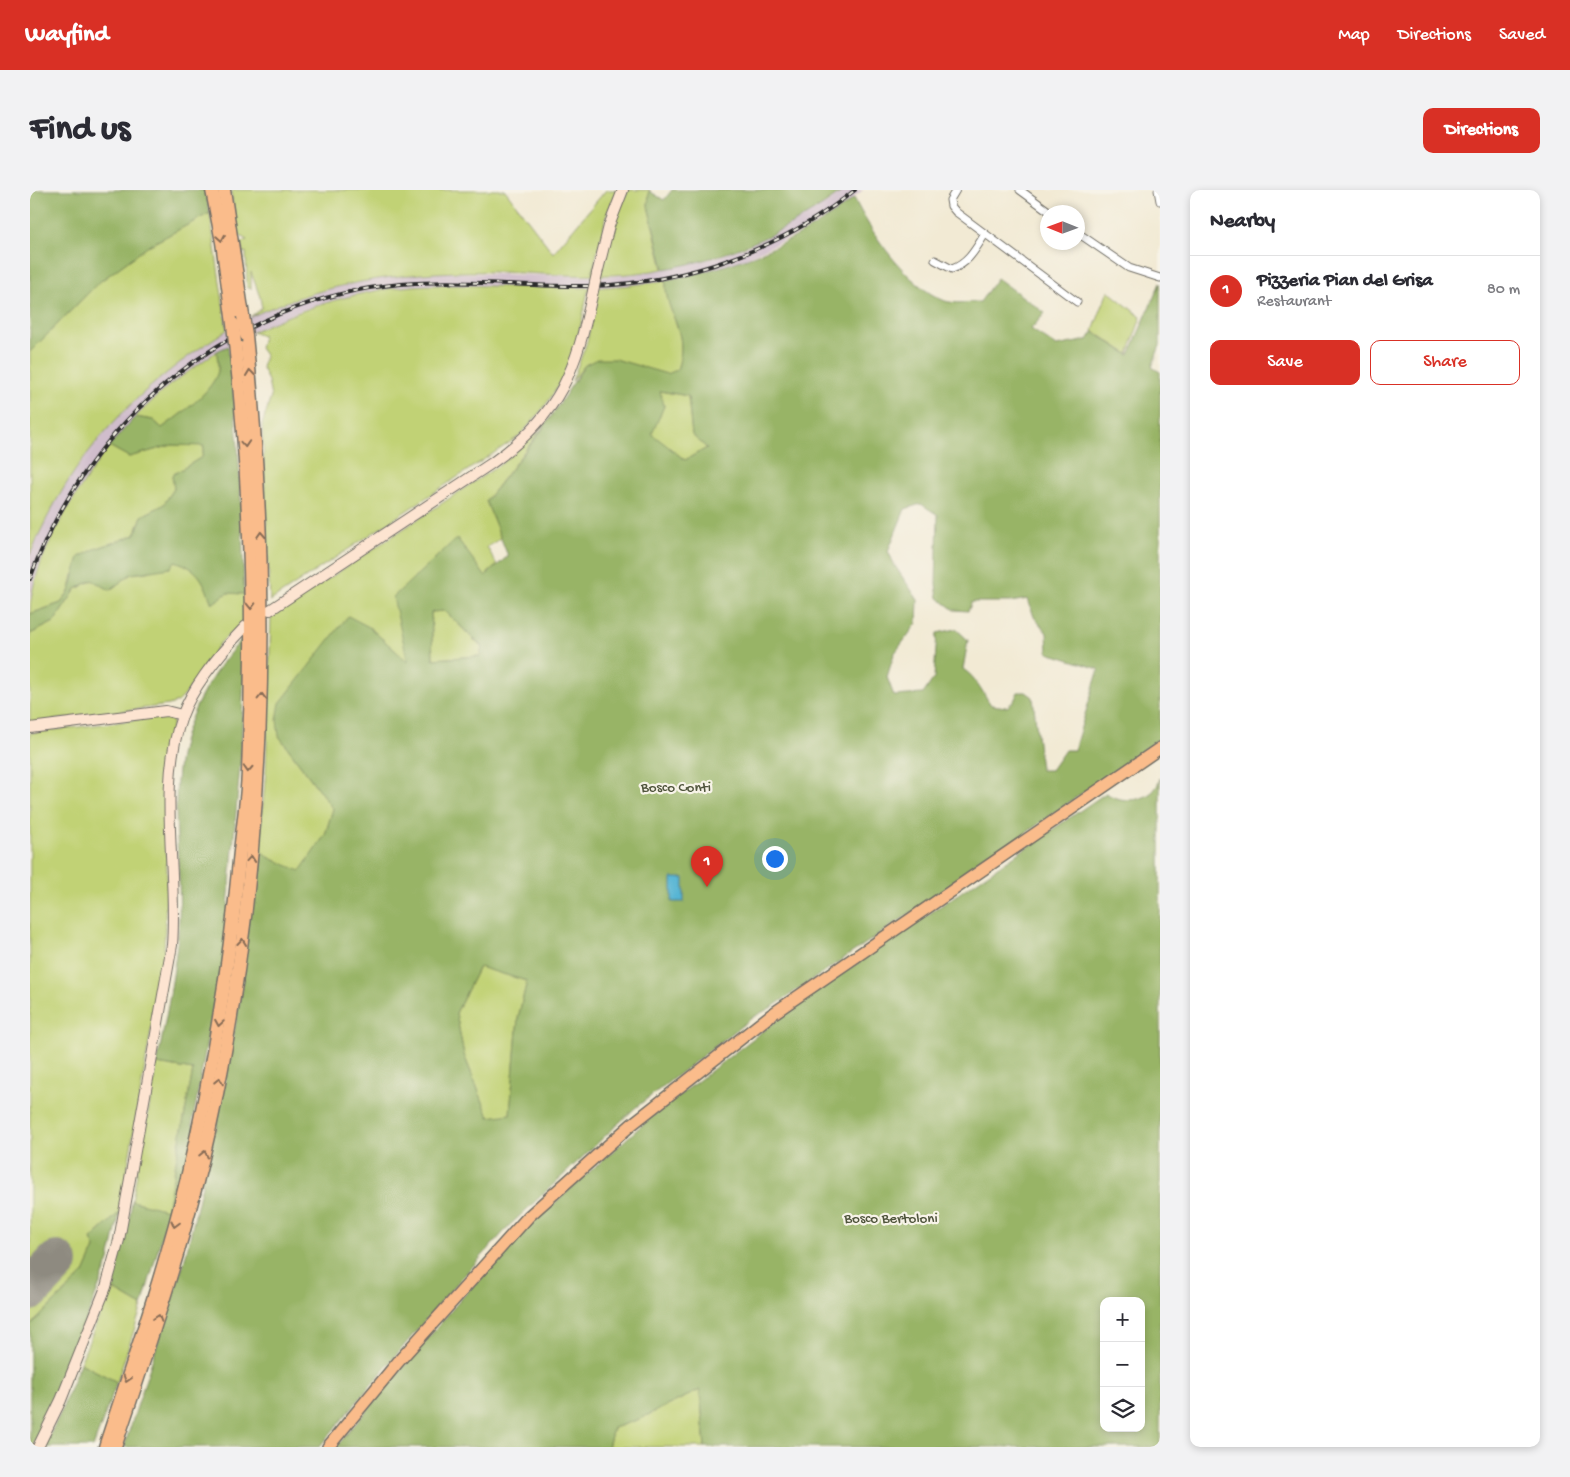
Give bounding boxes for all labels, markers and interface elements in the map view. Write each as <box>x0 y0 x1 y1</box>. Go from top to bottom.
text: Wayfind <box>25 21 109 50</box>
text: Map <box>1338 25 1370 46</box>
text: Directions <box>1398 25 1471 46</box>
text: Saved <box>1499 25 1545 46</box>
button: Directions <box>1423 108 1540 153</box>
text: Find us <box>30 110 130 151</box>
north arrow <box>1040 205 1085 250</box>
text: Nearby <box>1210 210 1275 235</box>
one-way arrow <box>216 233 226 242</box>
text: Pizzeria Pian del Grisa <box>1257 270 1433 293</box>
text: 1 <box>1223 281 1229 300</box>
text: 80 m <box>1487 281 1520 300</box>
text: Restaurant <box>1257 293 1331 312</box>
button: Save <box>1210 340 1360 385</box>
button: Share <box>1370 340 1520 385</box>
one-way arrow <box>244 368 255 376</box>
one-way arrow <box>240 440 251 448</box>
one-way arrow <box>256 530 267 538</box>
one-way arrow <box>246 603 257 611</box>
one-way arrow <box>257 693 267 700</box>
one-way arrow <box>243 766 253 773</box>
park label: Bosco Conti <box>640 779 711 797</box>
pin: 1 <box>691 846 723 887</box>
your location <box>762 846 788 872</box>
one-way arrow <box>245 855 256 863</box>
one-way arrow <box>236 938 247 946</box>
one-way arrow <box>214 1019 224 1027</box>
one-way arrow <box>213 1077 223 1086</box>
one-way arrow <box>198 1150 209 1159</box>
park label: Bosco Bertoloni <box>843 1210 938 1228</box>
one-way arrow <box>170 1220 181 1229</box>
map controls <box>1100 1297 1145 1432</box>
button: + <box>1100 1297 1145 1342</box>
one-way arrow <box>152 1314 162 1323</box>
button: − <box>1100 1342 1145 1387</box>
one-way arrow <box>123 1375 133 1383</box>
button: layers <box>1100 1387 1145 1432</box>

